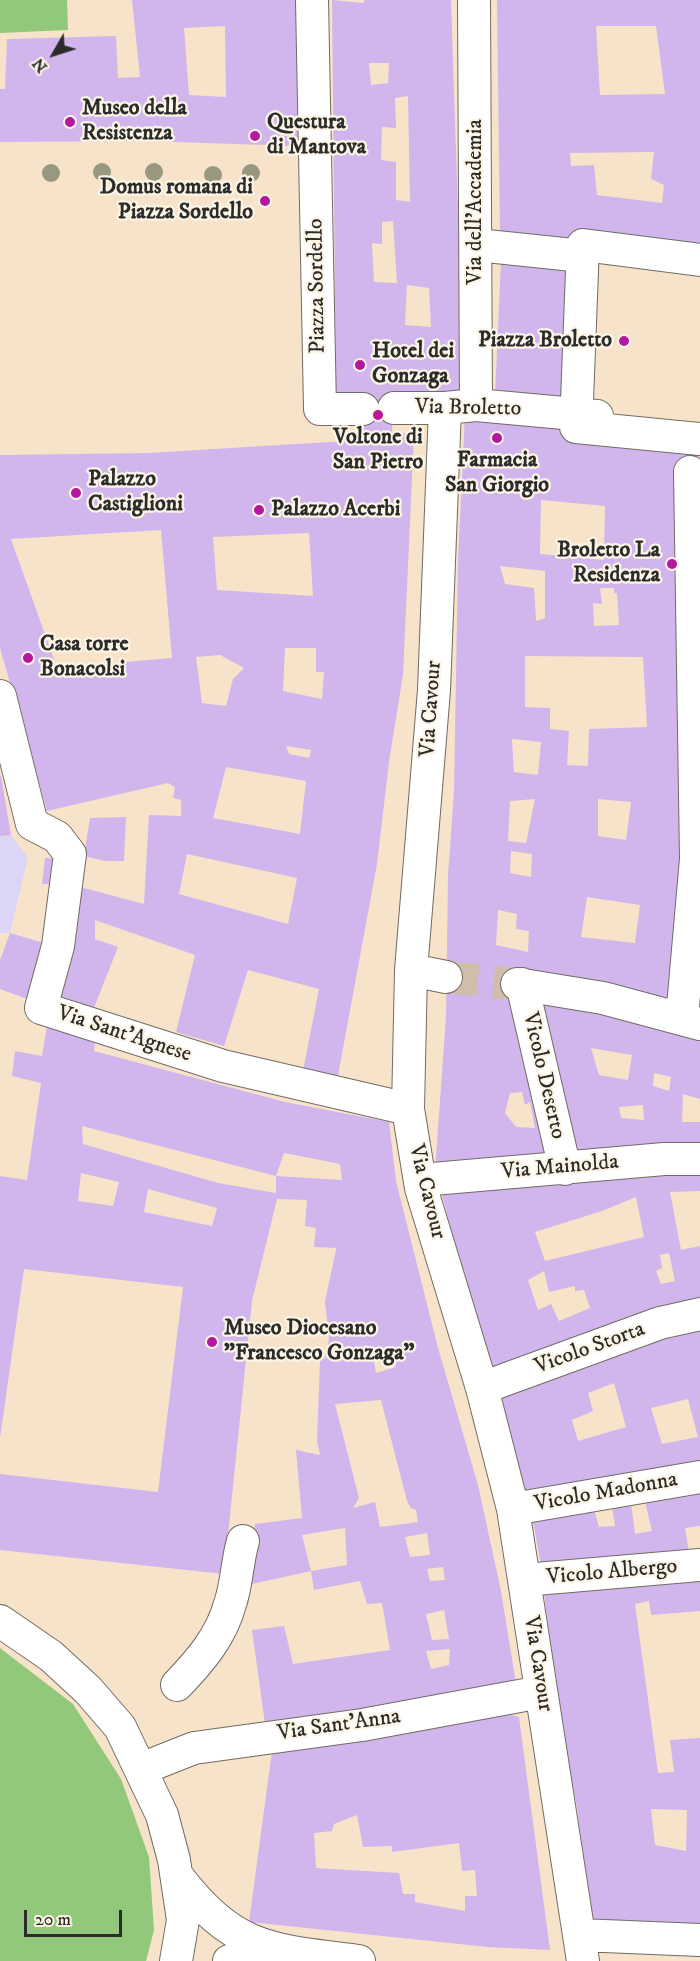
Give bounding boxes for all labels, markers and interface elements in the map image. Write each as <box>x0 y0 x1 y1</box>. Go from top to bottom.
north arrow <box>24 24 84 84</box>
text: N <box>28 54 52 77</box>
place label: Museo della Resistenza <box>82 96 187 148</box>
place label: Questura di Mantova <box>267 110 366 162</box>
marker: Museo della Resistenza <box>63 115 77 129</box>
street label: Via dell'Accademia <box>463 119 489 285</box>
marker: Questura di Mantova <box>248 129 262 143</box>
place label: Domus romana di Piazza Sordello <box>100 175 253 226</box>
marker: Domus romana di Piazza Sordello <box>258 194 272 208</box>
street label: Piazza Sordello <box>304 218 332 354</box>
place label: Piazza Broletto <box>478 328 612 354</box>
marker: Piazza Broletto <box>617 334 631 348</box>
place label: Hotel dei Gonzaga <box>372 339 454 390</box>
marker: Hotel dei Gonzaga <box>353 358 367 372</box>
street label: Via Broletto <box>415 395 521 423</box>
marker: Voltone di San Pietro <box>371 408 385 422</box>
place label: Voltone di San Pietro <box>333 425 423 476</box>
marker: Farmacia San Giorgio <box>490 431 504 445</box>
place label: Farmacia San Giorgio <box>445 448 549 500</box>
place label: Palazzo Castiglioni <box>88 467 183 518</box>
marker: Palazzo Castiglioni <box>69 486 83 500</box>
place label: Palazzo Acerbi <box>271 497 400 523</box>
marker: Palazzo Acerbi <box>252 503 266 517</box>
place label: Broletto La Residenza <box>557 538 660 590</box>
marker: Broletto La Residenza <box>665 557 679 571</box>
place label: Casa torre Bonacolsi <box>40 632 129 684</box>
marker: Casa torre Bonacolsi <box>21 651 35 665</box>
street label: Via Cavour <box>415 660 449 758</box>
street label: Via Sant'Agnese <box>54 1001 194 1069</box>
street label: Vicolo Deserto <box>516 1010 570 1142</box>
street label: Via Cavour <box>402 1142 450 1242</box>
street label: Via Mainolda <box>500 1150 620 1186</box>
place label: Museo Diocesano "Francesco Gonzaga" <box>224 1316 414 1368</box>
street label: Vicolo Storta <box>531 1317 649 1381</box>
marker: Museo Diocesano "Francesco Gonzaga" <box>205 1335 219 1349</box>
street label: Vicolo Madonna <box>532 1467 680 1519</box>
street label: Vicolo Albergo <box>546 1554 678 1592</box>
street label: Via Cavour <box>516 1614 558 1714</box>
street label: Via Sant'Anna <box>276 1704 402 1748</box>
scale bar <box>27 1898 124 1936</box>
text: 20 m <box>35 1909 71 1931</box>

